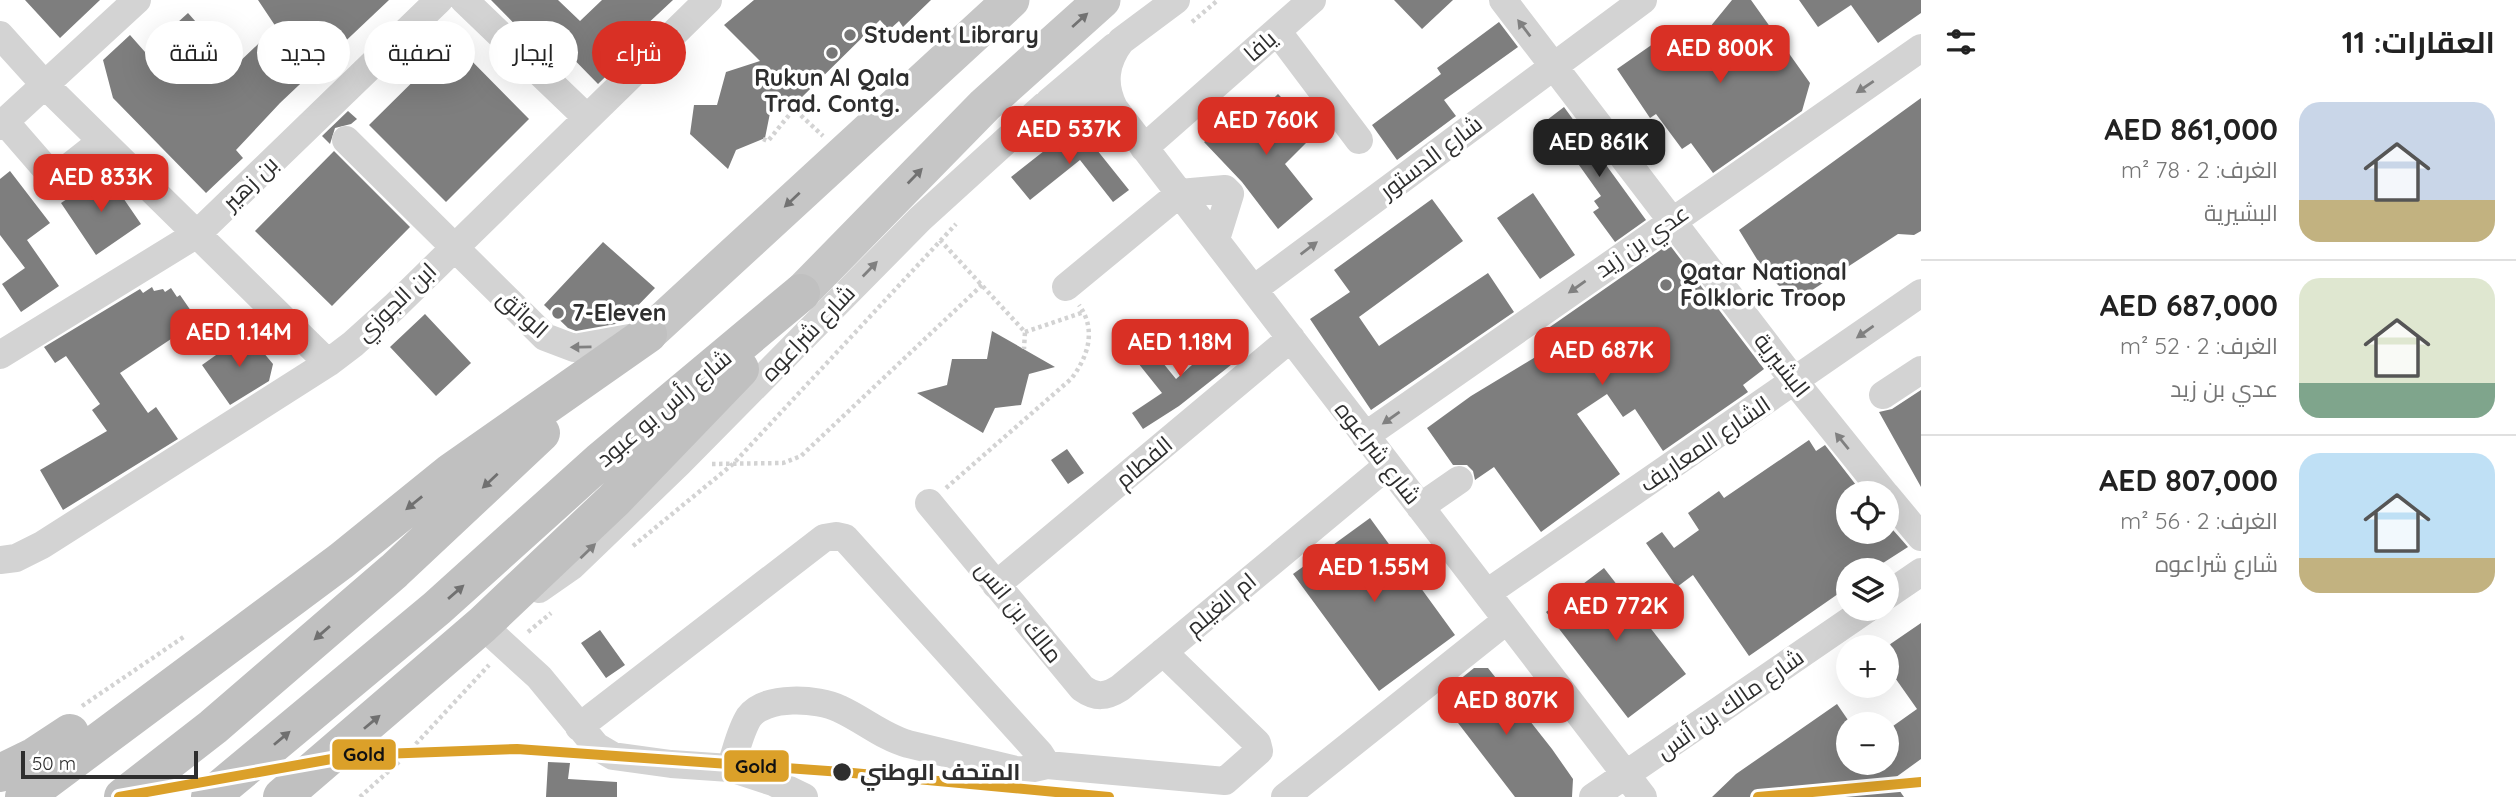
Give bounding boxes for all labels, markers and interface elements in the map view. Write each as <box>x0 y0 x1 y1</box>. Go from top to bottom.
one-way arrow <box>1071 12 1088 28</box>
one-way arrow <box>1516 19 1531 37</box>
place label: Student Library <box>864 20 1039 49</box>
chip: شقة <box>145 21 243 84</box>
chip: جديد <box>257 21 350 84</box>
chip: تصفية <box>364 21 475 84</box>
chip: إيجار <box>489 21 578 84</box>
chip: شراء <box>592 21 686 84</box>
icon: filters <box>1942 23 1980 61</box>
text: العقارات: 11 <box>2342 23 2495 61</box>
street label: يافا <box>1237 24 1282 68</box>
pin: AED 800K <box>1648 25 1792 85</box>
marker: Student Library <box>842 27 858 43</box>
text: AED 800K <box>1667 33 1773 62</box>
marker: Rukun Al Qala Trad. Contg. <box>824 45 840 61</box>
place label: Rukun Al Qala Trad. Contg. <box>754 63 910 118</box>
one-way arrow <box>1856 80 1874 94</box>
pin: AED 760K <box>1194 97 1338 157</box>
text: AED 760K <box>1214 105 1318 134</box>
pin: AED 537K <box>997 106 1141 166</box>
street label: شارع الدستور <box>1372 109 1489 207</box>
text: AED 861,000 <box>2104 110 2278 148</box>
text: AED 537K <box>1017 114 1121 143</box>
pin: AED 861K <box>1527 120 1671 179</box>
text: AED 861K <box>1549 127 1649 156</box>
icon: home <box>2355 130 2439 214</box>
street label: بن زهير <box>214 149 284 218</box>
pin: AED 833K <box>29 154 173 214</box>
text: الغرف: 2 · 78 m² <box>2121 155 2278 184</box>
text: AED 833K <box>49 162 153 191</box>
one-way arrow <box>907 168 924 185</box>
one-way arrow <box>783 192 801 208</box>
street label: عدي بن زيد <box>1589 198 1696 287</box>
text: البشيرية <box>2204 198 2278 227</box>
one-way arrow <box>1300 242 1318 256</box>
street label: ابن الجوزي <box>349 256 445 350</box>
place label: Qatar National Folkloric Troop <box>1680 257 1847 312</box>
one-way arrow <box>862 261 878 278</box>
marker: Qatar National Folkloric Troop <box>1658 277 1674 293</box>
street label: شارع شراعوه <box>755 278 862 388</box>
one-way arrow <box>1568 280 1586 294</box>
street label: الواثق <box>492 283 555 344</box>
text: AED 687,000 <box>2100 286 2278 324</box>
place label: 7-Eleven <box>572 298 666 327</box>
marker: 7-Eleven <box>550 305 566 321</box>
icon: home <box>2355 306 2439 390</box>
pin: AED 1.14M <box>159 310 319 369</box>
text: AED 1.14M <box>186 317 292 346</box>
pin: AED 1.18M <box>1100 320 1260 379</box>
one-way arrow <box>1856 325 1874 339</box>
text: AED 1.18M <box>1128 327 1232 356</box>
street label: البشيرية <box>1748 327 1817 403</box>
pin: AED 687K <box>1530 328 1674 387</box>
text: الغرف: 2 · 52 m² <box>2120 331 2278 360</box>
text: AED 687K <box>1550 335 1654 364</box>
one-way arrow <box>570 341 592 353</box>
street label: شارع رأس بو عبود <box>590 343 739 474</box>
text: عدي بن زيد <box>2170 374 2278 403</box>
street label: الشارع المعاريف <box>1634 389 1777 500</box>
street label: شارع شراعوه <box>1328 395 1428 511</box>
one-way arrow <box>1382 411 1400 425</box>
street label: الفطام <box>1109 429 1179 495</box>
one-way arrow <box>1835 432 1850 450</box>
text: AED 807,000 <box>2099 461 2278 499</box>
one-way arrow <box>482 472 499 488</box>
map controls <box>1836 481 1899 775</box>
button: locate <box>1836 481 1899 544</box>
icon: home <box>2355 481 2439 565</box>
one-way arrow <box>405 495 423 510</box>
text: الغرف: 2 · 56 m² <box>2120 506 2278 535</box>
one-way arrow <box>580 543 597 560</box>
pin: AED 1.55M <box>1294 544 1454 604</box>
text: شارع شراعوه <box>2155 549 2278 578</box>
text: AED 1.55M <box>1319 552 1429 581</box>
street label: مالك بن انس <box>970 555 1069 668</box>
button: layers <box>1836 558 1899 621</box>
street label: ام الغيلم <box>1180 566 1263 643</box>
pin: AED 772K <box>1544 584 1688 643</box>
one-way arrow <box>447 585 464 600</box>
text: AED 772K <box>1564 591 1668 620</box>
one-way arrow <box>313 625 330 640</box>
button: + <box>1836 635 1899 698</box>
street label: شارع مالك بن أنس <box>1650 642 1810 767</box>
pin: AED 807K <box>1434 678 1578 737</box>
text: AED 807K <box>1454 685 1558 714</box>
button: − <box>1836 712 1899 775</box>
one-way arrow <box>363 715 380 730</box>
one-way arrow <box>272 731 290 746</box>
line badge: Gold <box>331 738 397 771</box>
text: Gold <box>343 742 385 766</box>
scale bar <box>21 748 198 780</box>
line badge: Gold <box>723 749 790 783</box>
text: 50 m <box>32 751 76 775</box>
text: Gold <box>735 754 777 778</box>
place label: المتحف الوطني <box>860 757 1021 791</box>
marker: المتحف الوطني <box>831 761 853 783</box>

